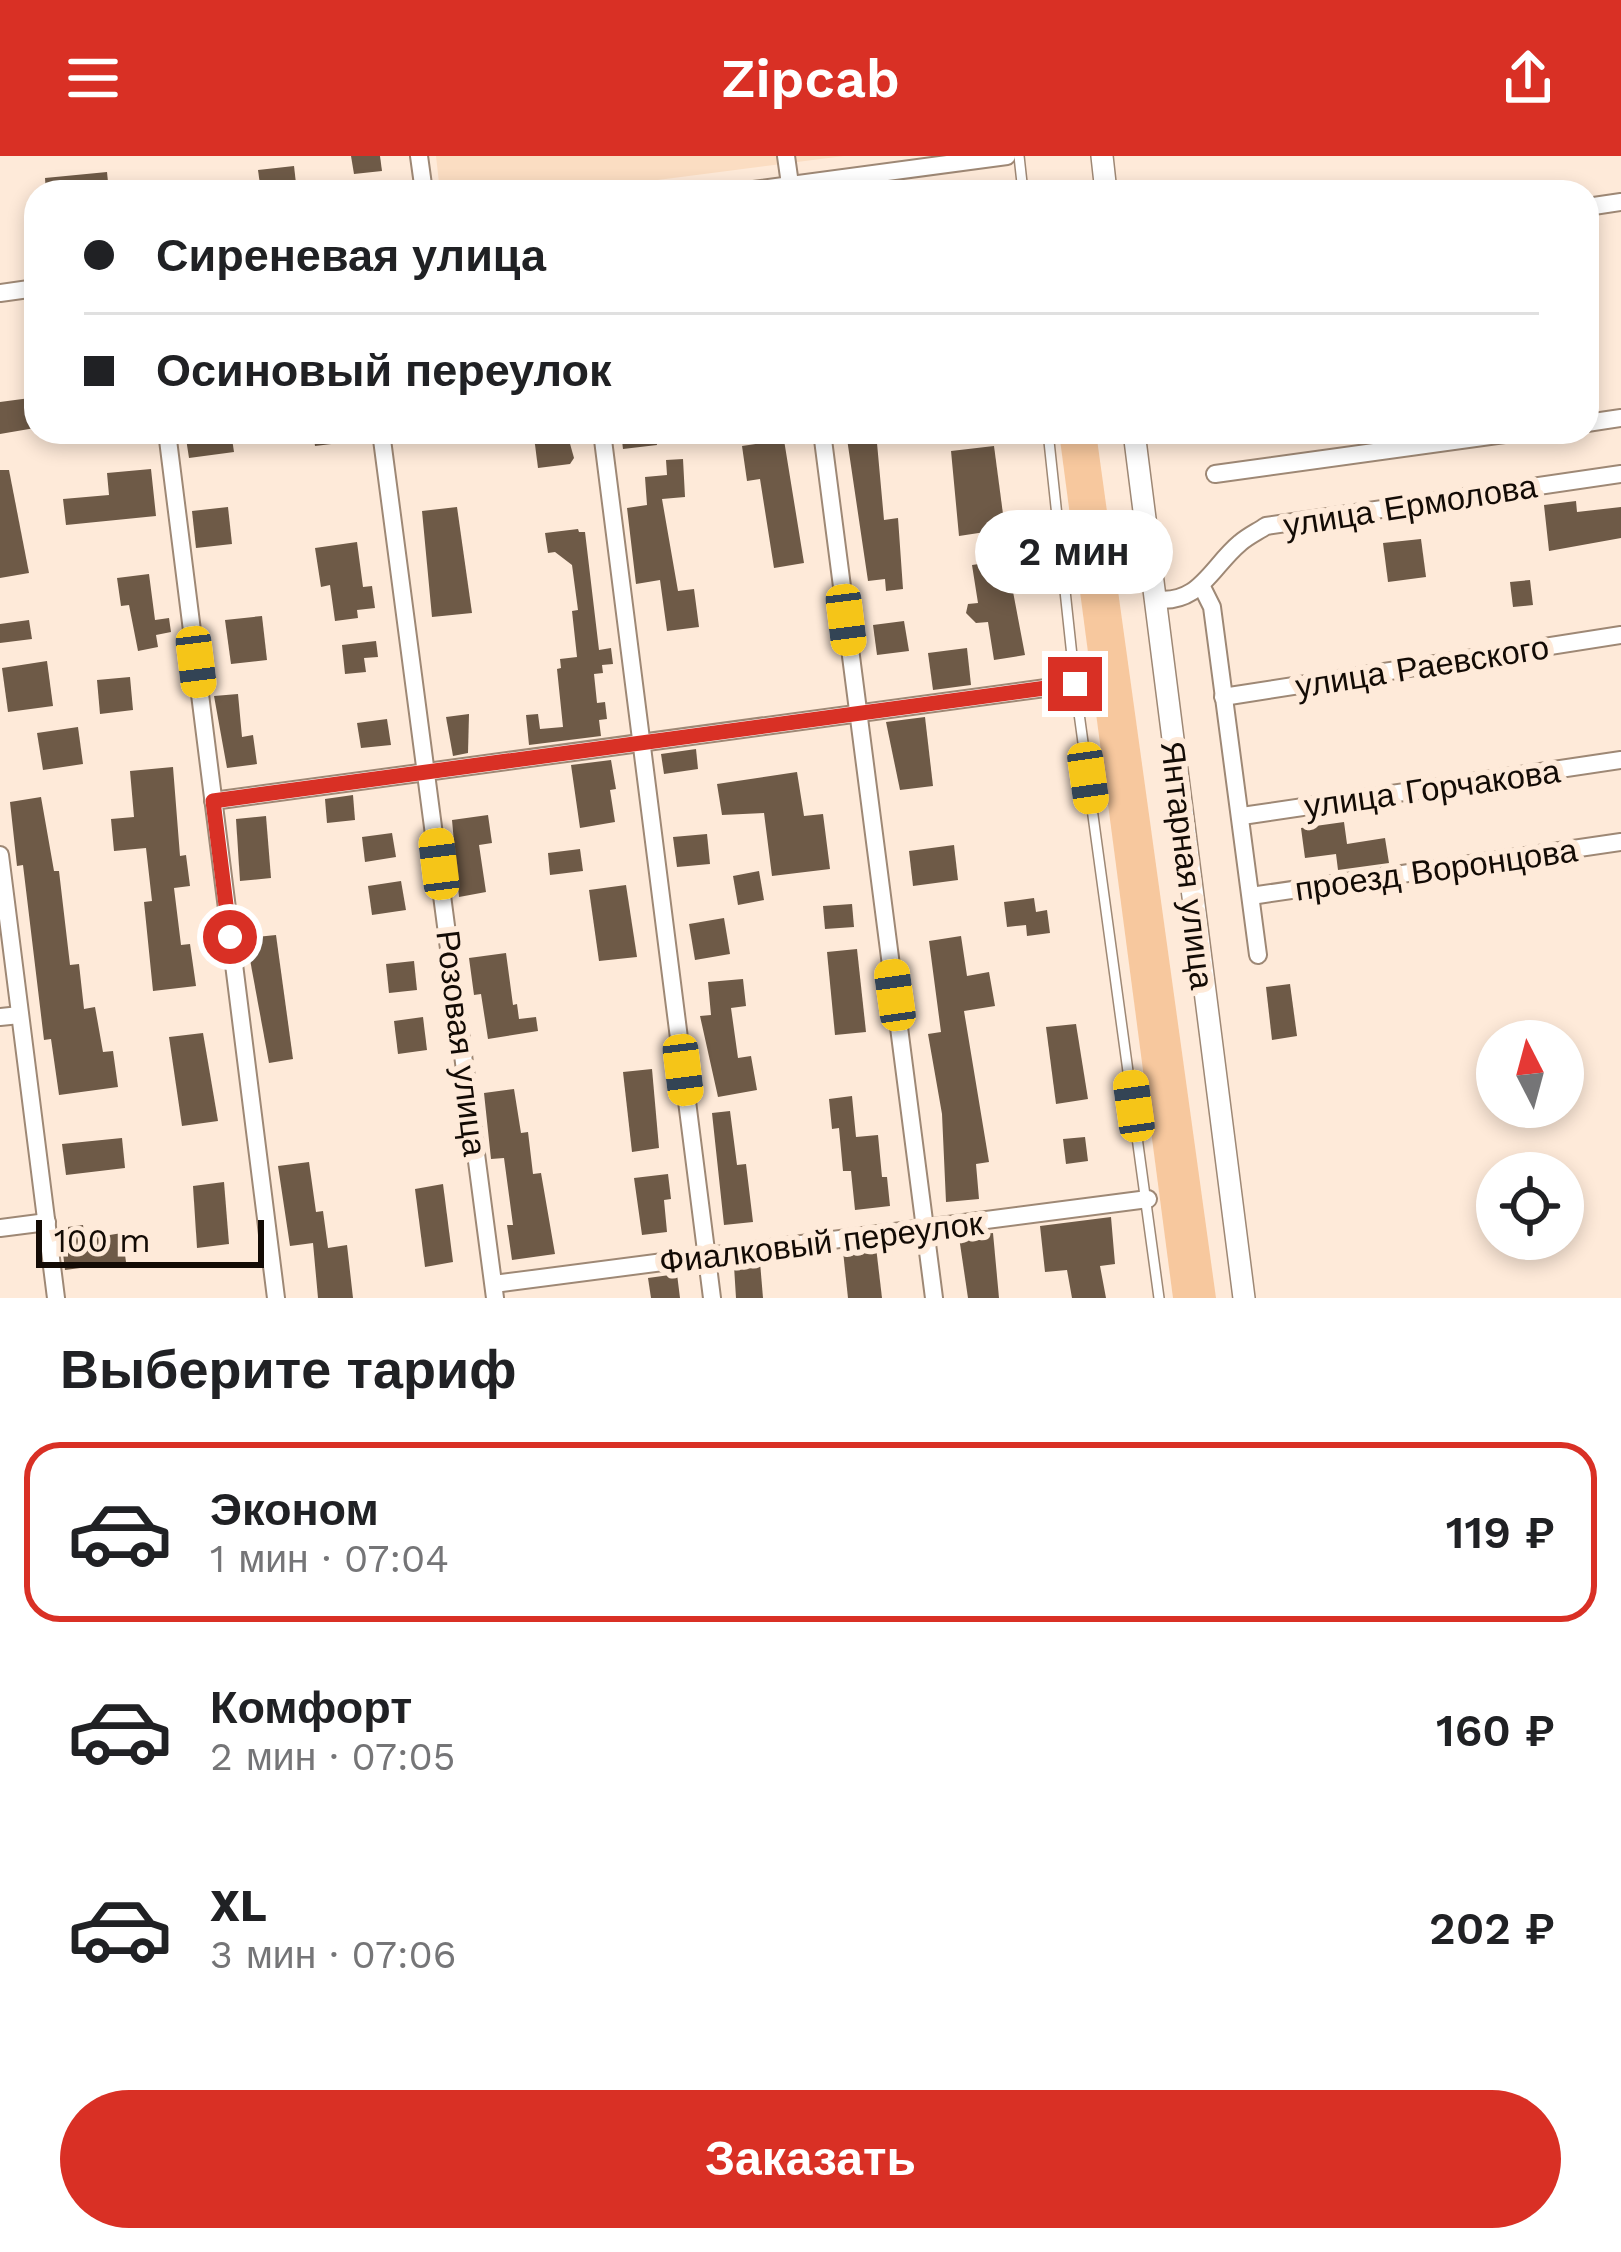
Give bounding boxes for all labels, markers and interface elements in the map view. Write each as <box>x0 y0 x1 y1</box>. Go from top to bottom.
icon: menu <box>60 45 126 111</box>
icon: share <box>1495 45 1561 111</box>
text: Zipcab <box>721 47 900 110</box>
text: Сиреневая улица <box>156 229 546 282</box>
text: Осиновый переулок <box>156 344 612 397</box>
street label: улица Ермолова <box>1281 466 1540 545</box>
callout: 2 мин <box>976 510 1174 594</box>
text: 2 мин <box>1018 529 1130 574</box>
car <box>824 582 868 658</box>
car <box>174 624 218 700</box>
street label: улица Раевского <box>1293 627 1552 706</box>
route end <box>1048 657 1102 711</box>
street label: Янтарная улица <box>1153 739 1222 992</box>
car <box>1065 740 1111 816</box>
street label: улица Горчакова <box>1302 751 1563 826</box>
car <box>417 826 461 902</box>
street label: проезд Воронцова <box>1292 830 1580 909</box>
route start <box>203 910 257 964</box>
street label: Розовая улица <box>428 928 495 1159</box>
car <box>872 957 918 1033</box>
north arrow <box>1476 1020 1584 1128</box>
map controls <box>1476 1020 1584 1260</box>
car <box>661 1032 705 1108</box>
car <box>1111 1068 1157 1144</box>
button: locate <box>1476 1152 1584 1260</box>
street label: Фиалковый переулок <box>657 1203 986 1282</box>
scale bar <box>36 1214 264 1267</box>
text: 100 m <box>54 1221 151 1260</box>
text: Выберите тариф <box>60 1338 517 1401</box>
icon: car <box>66 1478 174 1586</box>
text: Эконом <box>210 1483 379 1536</box>
text: 119 ₽ <box>1446 1506 1555 1559</box>
text: 1 мин · 07:04 <box>210 1536 449 1581</box>
icon: car <box>66 1676 174 1784</box>
text: Комфорт <box>210 1681 412 1734</box>
text: 160 ₽ <box>1436 1704 1555 1757</box>
text: 2 мин · 07:05 <box>210 1734 455 1779</box>
icon: car <box>66 1874 174 1982</box>
text: XL <box>210 1879 267 1932</box>
text: 202 ₽ <box>1429 1902 1555 1955</box>
text: 3 мин · 07:06 <box>210 1932 456 1977</box>
button: Заказать <box>60 2090 1561 2228</box>

